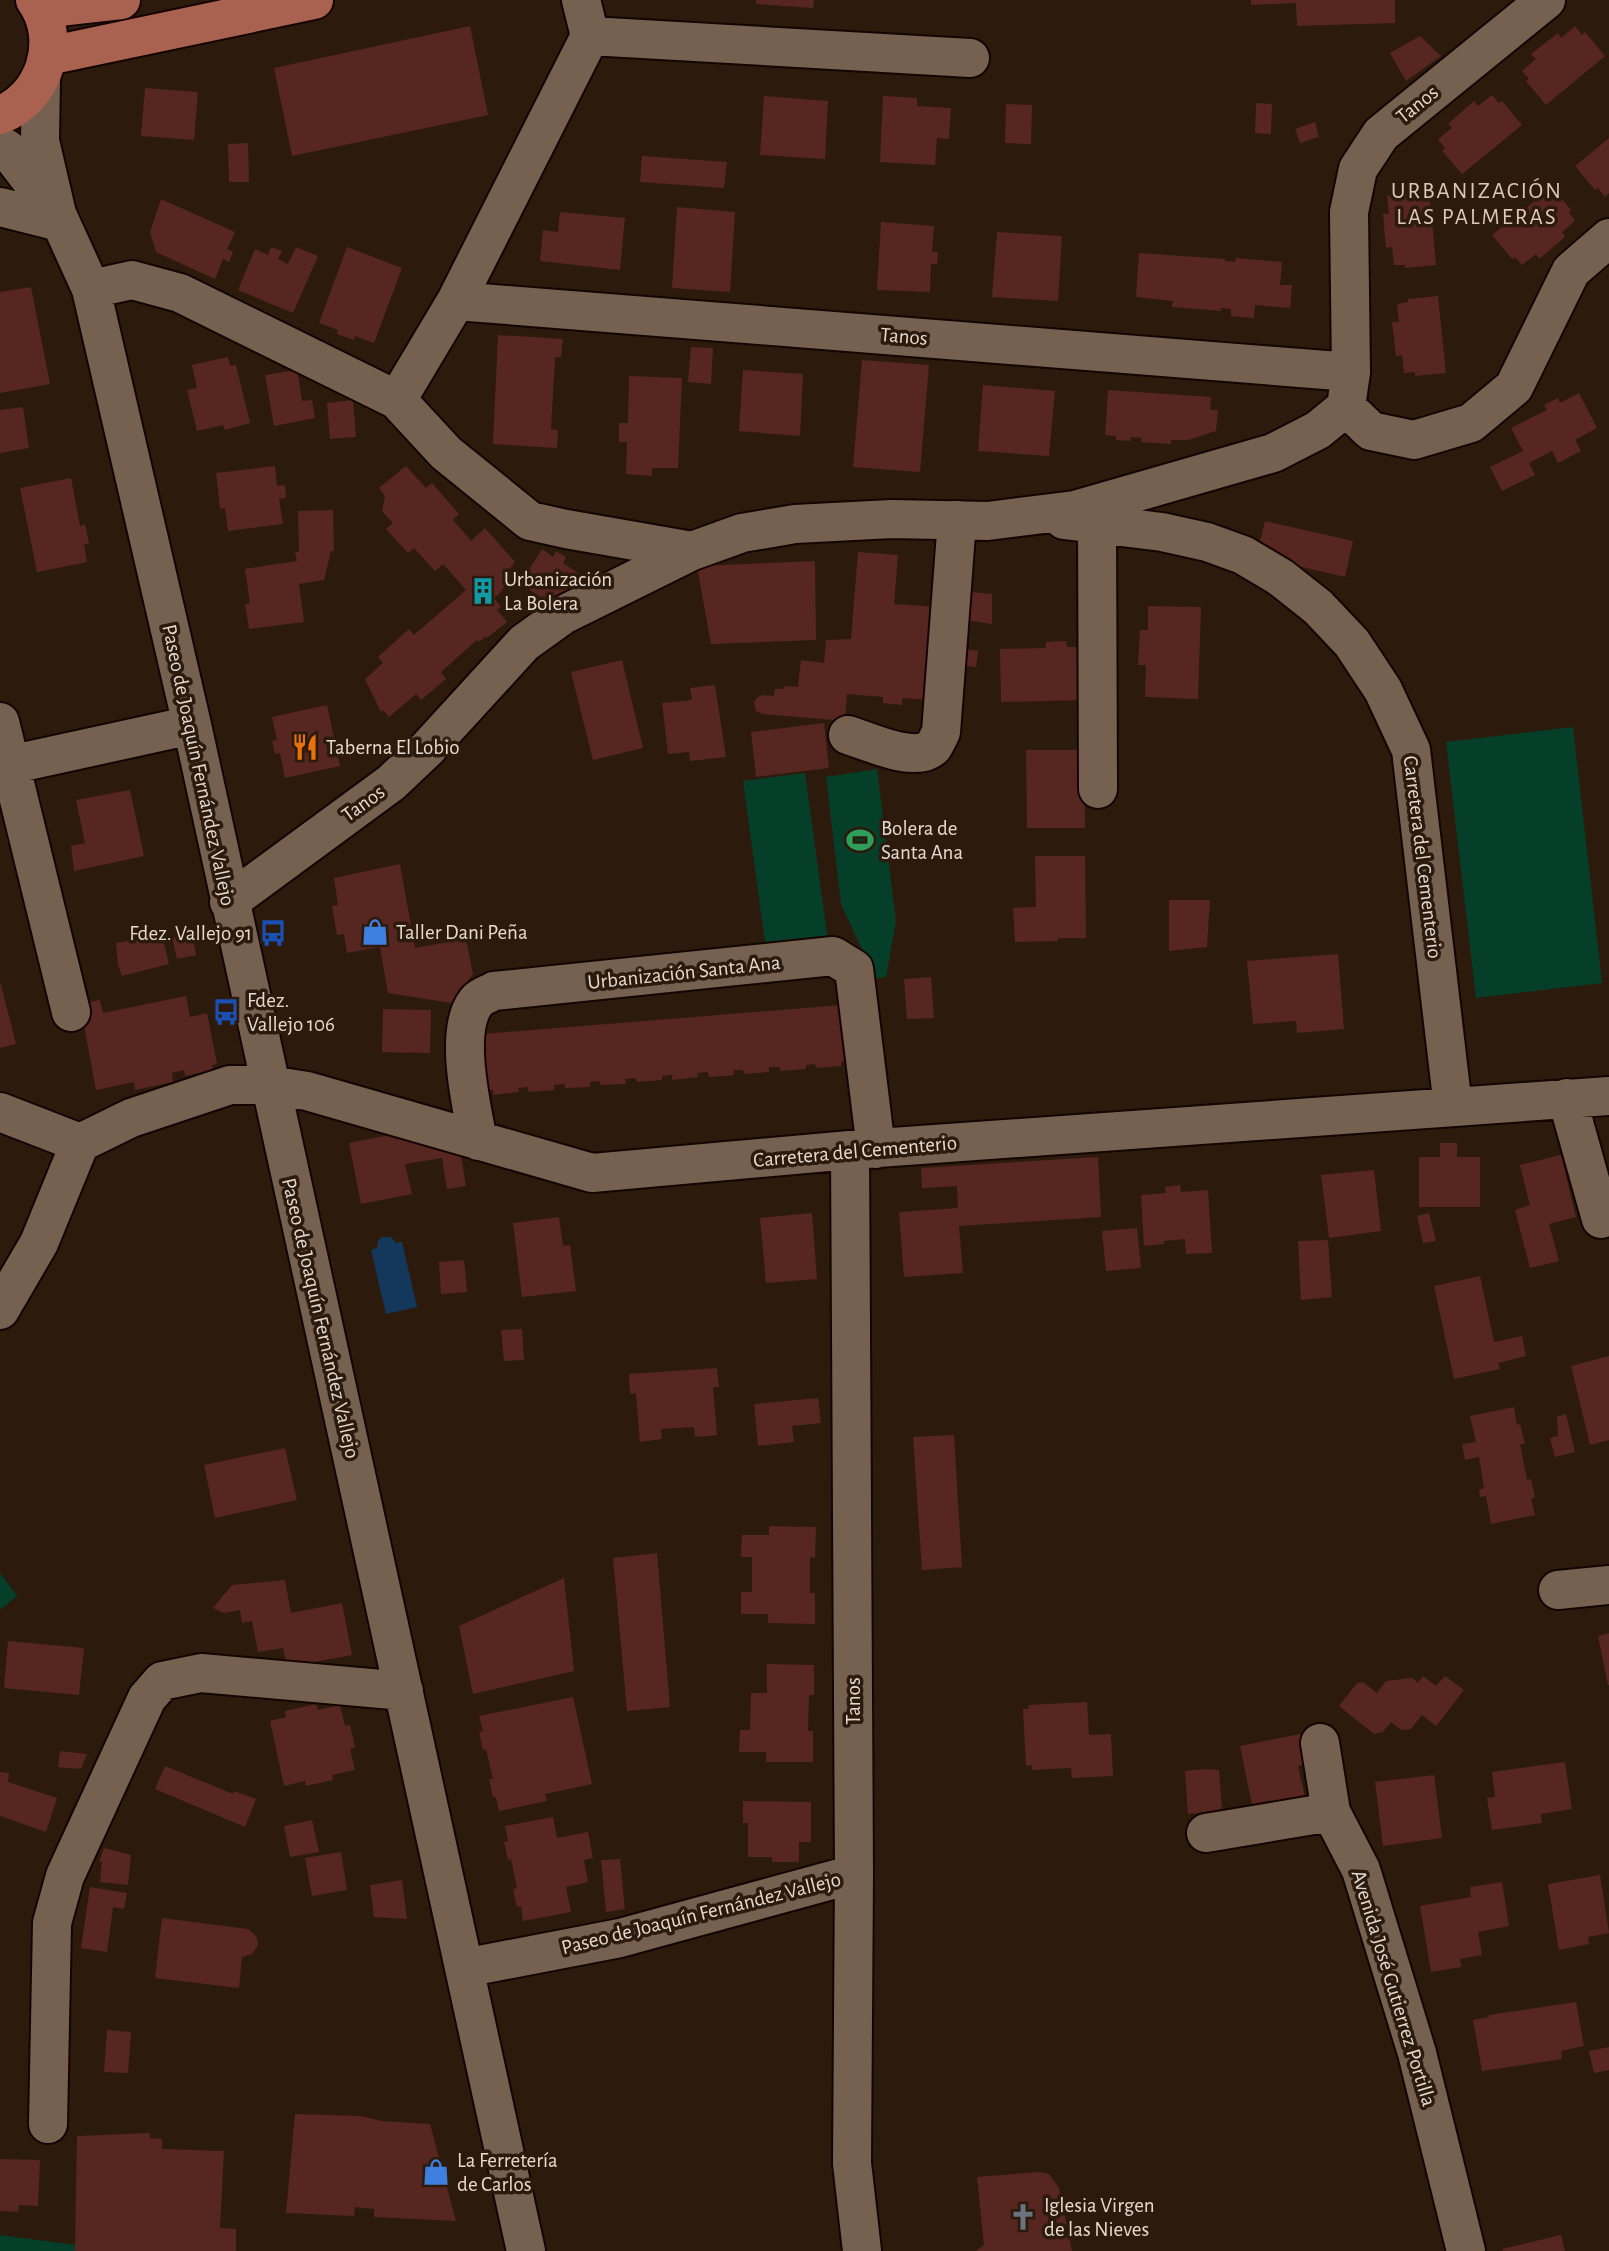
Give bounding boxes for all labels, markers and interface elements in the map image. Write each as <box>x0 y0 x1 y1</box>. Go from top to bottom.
street label: Tanos <box>1392 81 1442 127</box>
district label: URBANIZACIÓN LAS PALMERAS <box>1391 177 1563 229</box>
street label: Tanos <box>879 324 928 349</box>
place label: Urbanización La Bolera <box>504 569 612 614</box>
building icon: Urbanización La Bolera <box>468 576 498 606</box>
street label: Paseo de Joaquín Fernández Vallejo <box>158 622 239 908</box>
restaurant icon: Taberna El Lobio <box>290 732 320 762</box>
place label: Taberna El Lobio <box>326 737 460 758</box>
street label: Carretera del Cementerio <box>1400 754 1445 960</box>
street label: Tanos <box>338 781 389 826</box>
place label: Bolera de Santa Ana <box>881 818 963 863</box>
sports icon: Bolera de Santa Ana <box>845 825 875 855</box>
shop icon: Taller Dani Peña <box>360 917 390 947</box>
bus stop icon: Fdez. Vallejo 91 <box>258 918 288 948</box>
place label: Taller Dani Peña <box>396 922 528 943</box>
place label: Fdez. Vallejo 91 <box>129 923 252 944</box>
street label: Urbanización Santa Ana <box>587 952 782 993</box>
place label: Fdez. Vallejo 106 <box>247 990 335 1035</box>
bus stop icon: Fdez. Vallejo 106 <box>211 997 241 1027</box>
street label: Carretera del Cementerio <box>752 1132 958 1171</box>
street label: Paseo de Joaquín Fernández Vallejo <box>278 1176 363 1460</box>
street label: Tanos <box>843 1677 864 1725</box>
street label: Avenida José Gutierrez Portilla <box>1348 1868 1440 2109</box>
street label: Paseo de Joaquín Fernández Vallejo <box>559 1869 843 1958</box>
place label: La Ferretería de Carlos <box>457 2150 558 2195</box>
shop icon: La Ferretería de Carlos <box>421 2157 451 2187</box>
place label: Iglesia Virgen de las Nieves <box>1044 2195 1155 2240</box>
church icon: Iglesia Virgen de las Nieves <box>1008 2202 1038 2232</box>

